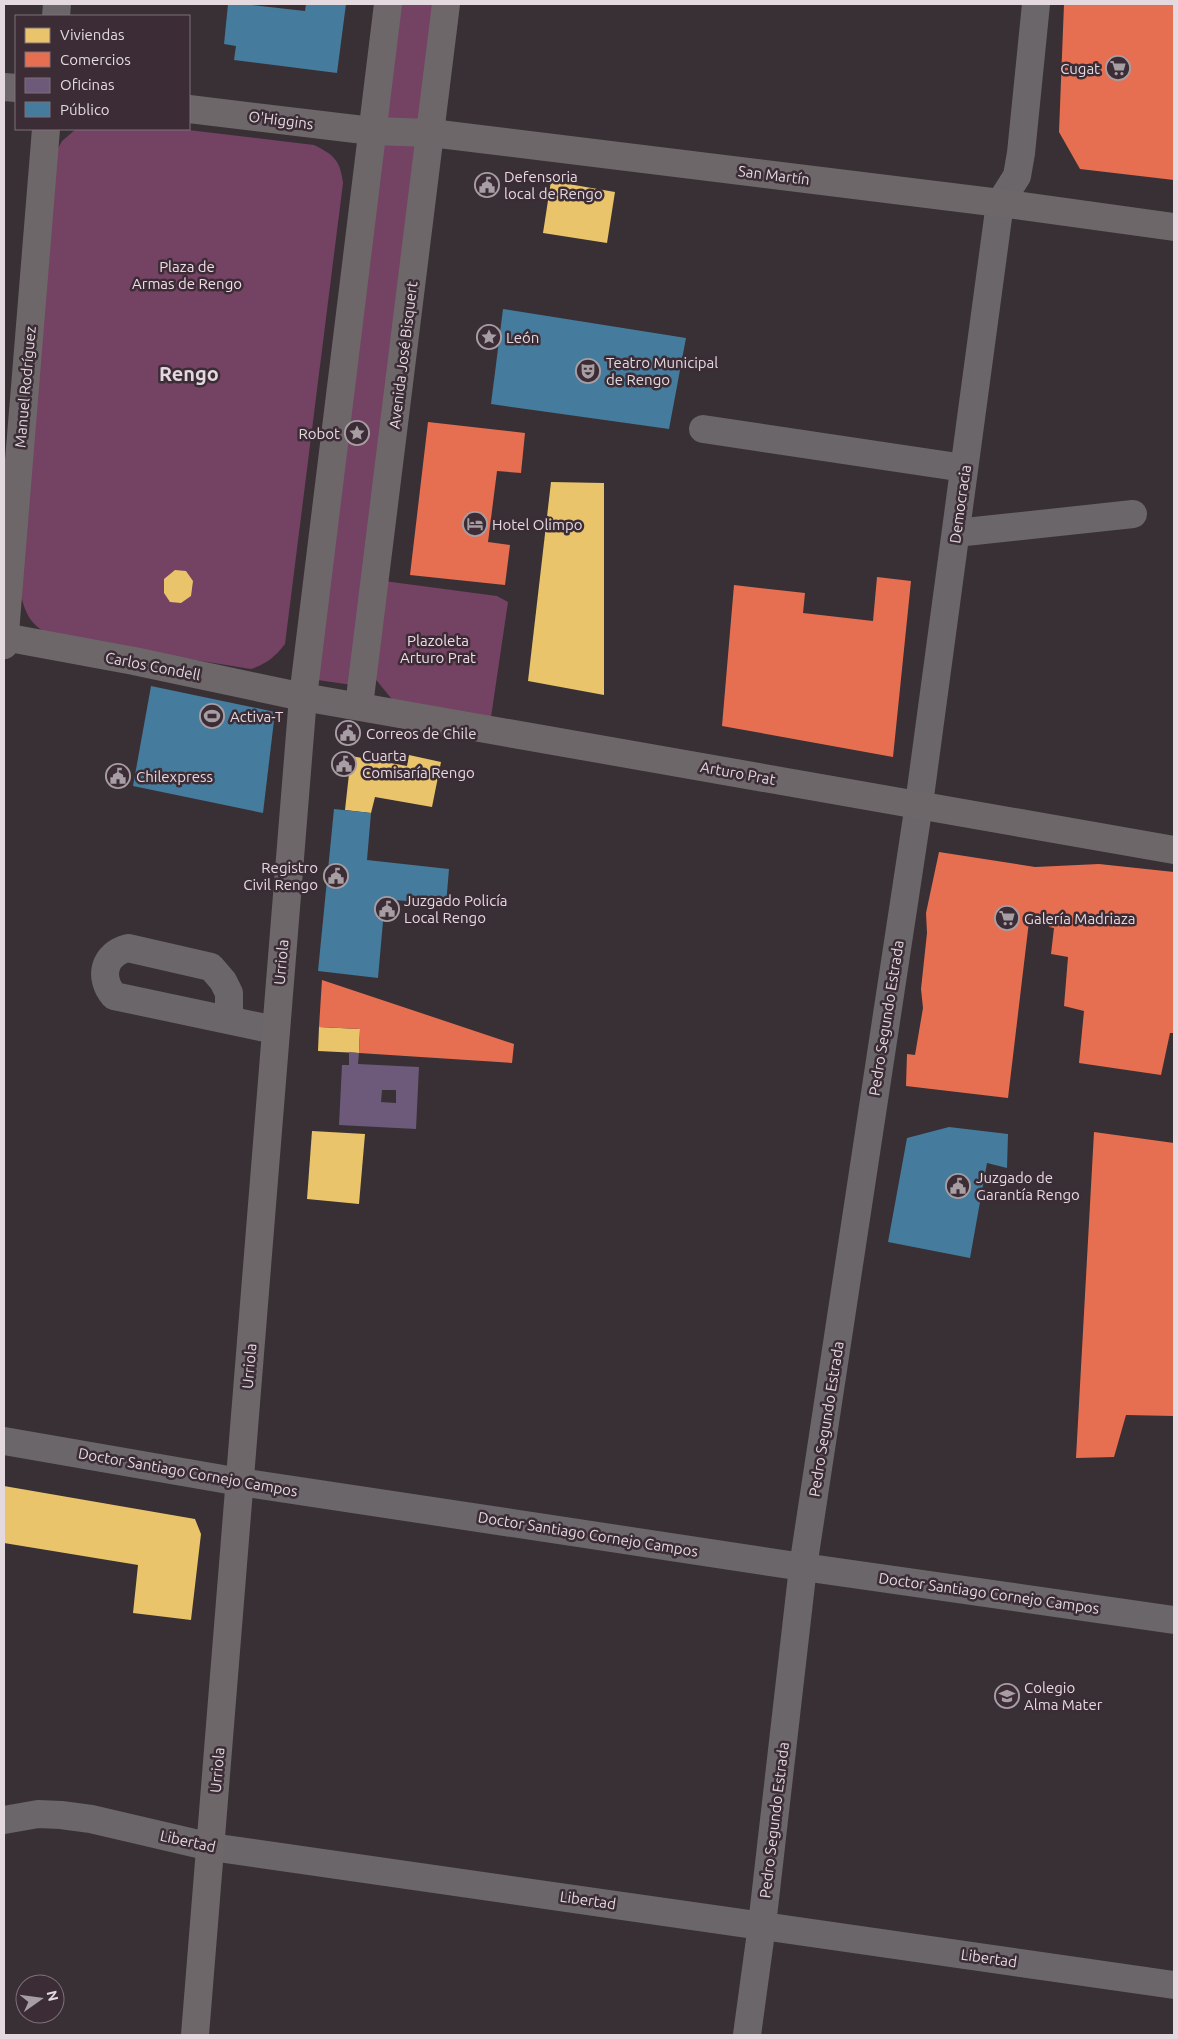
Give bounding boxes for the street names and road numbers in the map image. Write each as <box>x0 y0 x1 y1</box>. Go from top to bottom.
street label: O'Higgins <box>248 108 314 132</box>
street label: San Martín <box>737 162 811 188</box>
street label: Avenida José Bisquert <box>386 280 420 430</box>
street label: Manuel Rodríguez <box>11 325 39 449</box>
street label: Democracia <box>946 464 974 544</box>
street label: Carlos Condell <box>104 648 202 684</box>
street label: Arturo Prat <box>699 758 777 788</box>
street label: Urriola <box>271 938 291 986</box>
street label: Pedro Segundo Estrada <box>865 939 907 1097</box>
street label: Pedro Segundo Estrada <box>805 1340 847 1498</box>
street label: Urriola <box>239 1342 259 1390</box>
street label: Doctor Santiago Cornejo Campos <box>77 1444 299 1500</box>
street label: Doctor Santiago Cornejo Campos <box>477 1508 699 1560</box>
street label: Doctor Santiago Cornejo Campos <box>878 1569 1100 1617</box>
street label: Pedro Segundo Estrada <box>756 1741 792 1899</box>
street label: Urriola <box>207 1746 227 1794</box>
street label: Libertad <box>159 1827 217 1855</box>
street label: Libertad <box>559 1888 617 1912</box>
street label: Libertad <box>960 1946 1018 1970</box>

